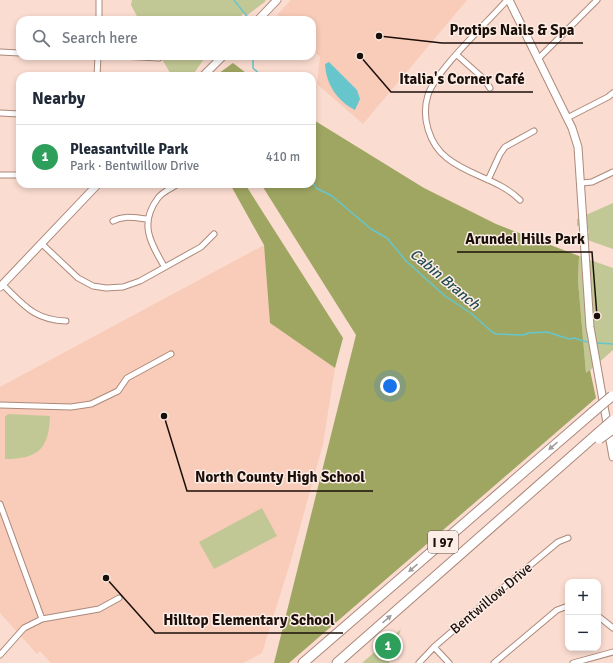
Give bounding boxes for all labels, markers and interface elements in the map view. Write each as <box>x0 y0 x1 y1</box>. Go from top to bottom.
search box <box>16 16 316 60</box>
callout: Protips Nails & Spa <box>442 16 583 43</box>
text: Protips Nails & Spa <box>450 21 575 39</box>
icon: search <box>30 27 52 49</box>
text: Search here <box>62 29 138 47</box>
callout: Italia's Corner Café <box>391 65 533 92</box>
text: Italia's Corner Café <box>399 70 525 88</box>
text: Nearby <box>32 88 85 109</box>
text: Pleasantville Park <box>70 140 188 158</box>
text: 1 <box>41 149 49 165</box>
text: 410 m <box>266 149 300 165</box>
text: Park · Bentwillow Drive <box>70 158 199 174</box>
callout: Arundel Hills Park <box>457 225 592 252</box>
text: Arundel Hills Park <box>465 230 585 248</box>
water label: Cabin Branch <box>407 245 484 314</box>
your location <box>380 376 400 396</box>
one-way arrow <box>549 441 558 450</box>
callout: North County High School <box>187 464 373 491</box>
text: North County High School <box>195 468 365 486</box>
road number: I 97 <box>428 531 458 553</box>
street label: Bentwillow Drive <box>447 559 536 638</box>
one-way arrow <box>407 563 418 572</box>
map controls <box>565 579 601 651</box>
button: + <box>565 579 601 615</box>
callout: Hilltop Elementary School <box>155 606 343 633</box>
text: Hilltop Elementary School <box>163 611 335 629</box>
one-way arrow <box>382 614 393 623</box>
button: − <box>565 615 601 651</box>
pin: 1 <box>375 631 401 661</box>

